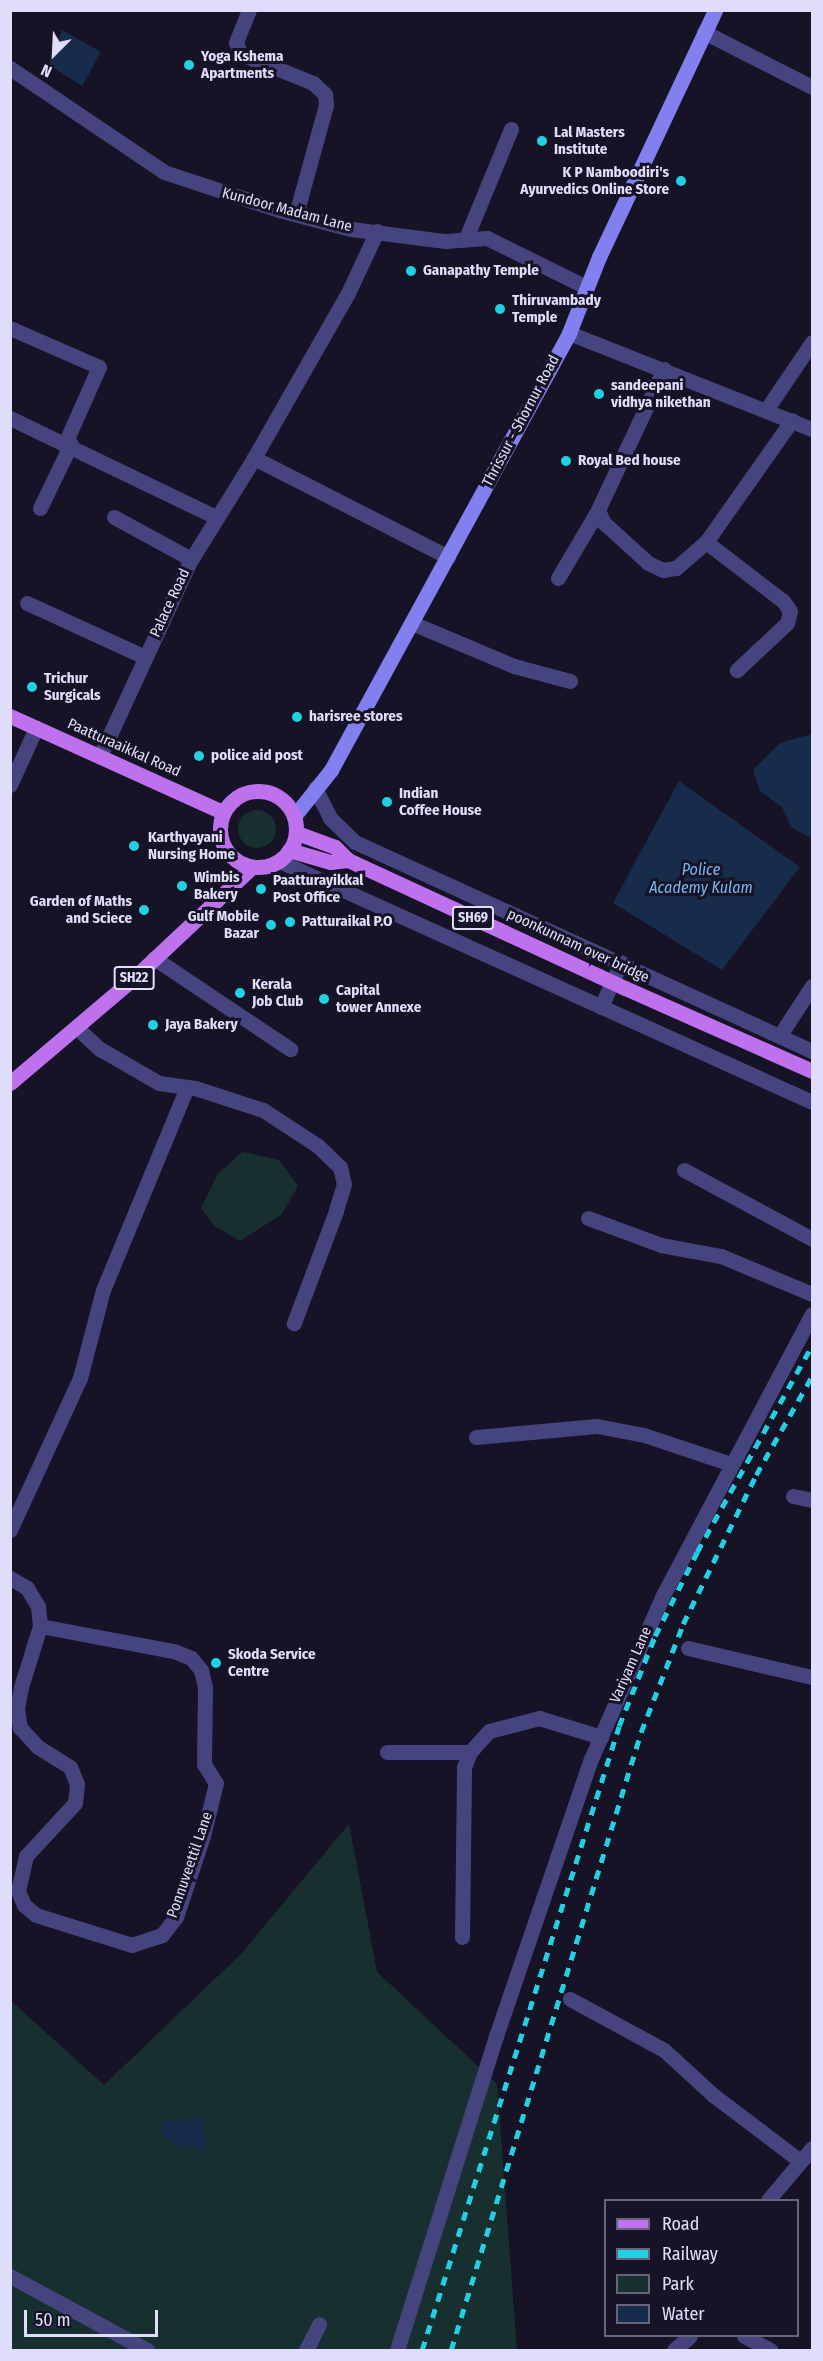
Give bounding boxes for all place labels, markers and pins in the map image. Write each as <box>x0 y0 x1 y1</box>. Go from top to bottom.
place label: Yoga Kshema Apartments <box>201 47 283 82</box>
marker: Yoga Kshema Apartments <box>182 58 196 72</box>
place label: Lal Masters Institute <box>554 123 625 158</box>
marker: Lal Masters Institute <box>535 134 549 148</box>
place label: K P Namboodiri's Ayurvedics Online Store <box>520 163 669 198</box>
marker: K P Namboodiri's Ayurvedics Online Store <box>674 174 688 188</box>
place label: Ganapathy Temple <box>423 262 539 280</box>
marker: Ganapathy Temple <box>404 264 418 278</box>
place label: Thiruvambady Temple <box>512 291 601 326</box>
marker: Thiruvambady Temple <box>493 302 507 316</box>
place label: sandeepani vidhya nikethan <box>611 376 711 411</box>
marker: sandeepani vidhya nikethan <box>592 387 606 401</box>
place label: Royal Bed house <box>578 452 681 470</box>
marker: Royal Bed house <box>559 454 573 468</box>
place label: Trichur Surgicals <box>44 669 101 704</box>
marker: Trichur Surgicals <box>25 680 39 694</box>
place label: harisree stores <box>309 708 402 726</box>
marker: harisree stores <box>290 710 304 724</box>
place label: police aid post <box>211 747 303 765</box>
marker: police aid post <box>192 749 206 763</box>
place label: Indian Coffee House <box>399 784 482 819</box>
marker: Indian Coffee House <box>380 795 394 809</box>
place label: Karthyayani Nursing Home <box>148 828 235 863</box>
marker: Karthyayani Nursing Home <box>125 837 143 855</box>
place label: Wimbis Bakery <box>194 868 240 903</box>
place label: Paatturayikkal Post Office <box>273 871 363 906</box>
marker: Wimbis Bakery <box>175 879 189 893</box>
marker: Paatturayikkal Post Office <box>254 882 268 896</box>
place label: Garden of Maths and Sciece <box>30 892 132 927</box>
marker: Garden of Maths and Sciece <box>137 903 151 917</box>
place label: Gulf Mobile Bazar <box>188 907 259 942</box>
place label: Patturaikal P.O <box>302 913 393 931</box>
marker: Patturaikal P.O <box>283 915 297 929</box>
marker: Gulf Mobile Bazar <box>264 918 278 932</box>
place label: Kerala Job Club <box>252 975 303 1010</box>
place label: Capital tower Annexe <box>336 981 421 1016</box>
marker: Kerala Job Club <box>233 986 247 1000</box>
marker: Capital tower Annexe <box>317 992 331 1006</box>
place label: Jaya Bakery <box>165 1016 238 1034</box>
marker: Jaya Bakery <box>146 1018 160 1032</box>
place label: Skoda Service Centre <box>228 1645 316 1680</box>
marker: Skoda Service Centre <box>209 1656 223 1670</box>

